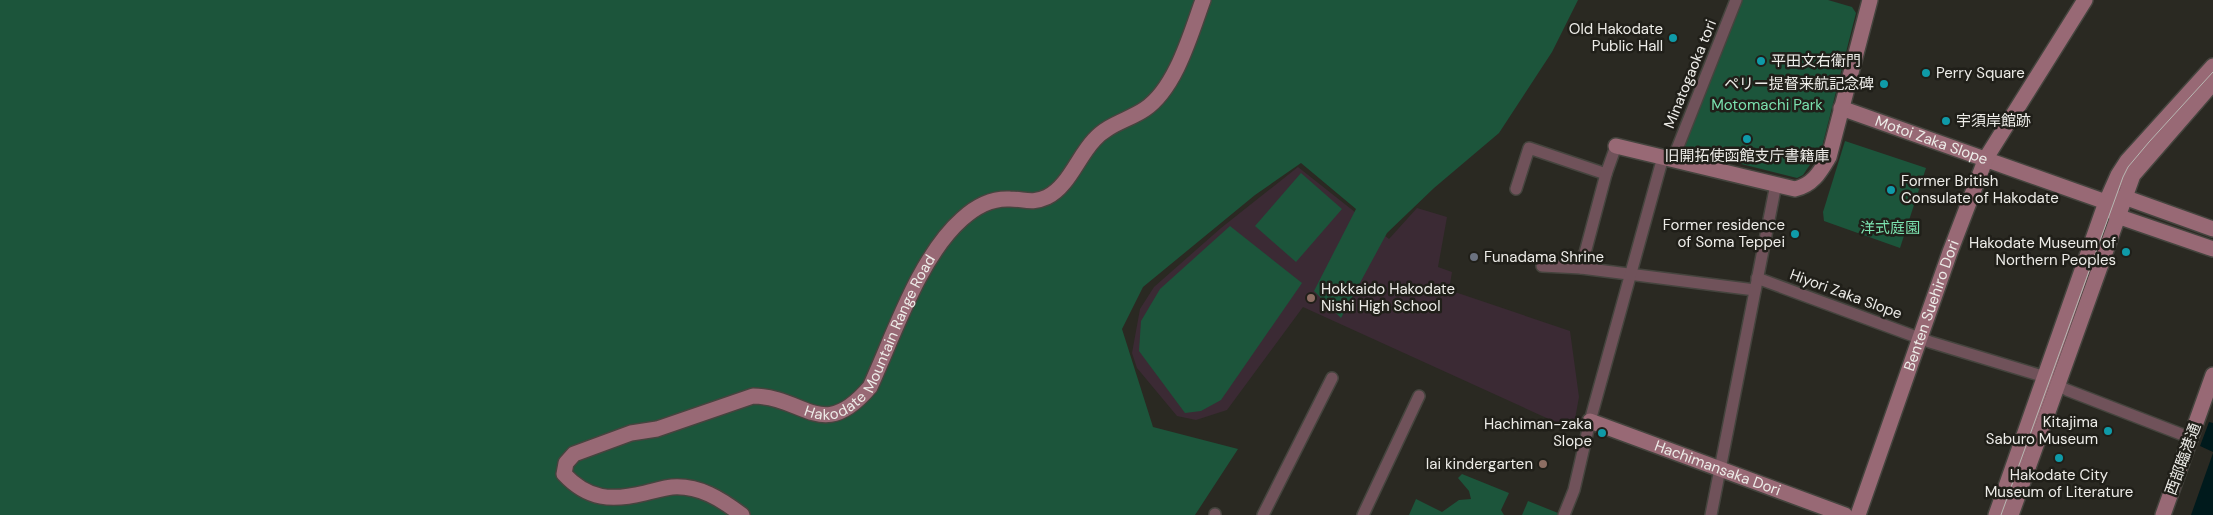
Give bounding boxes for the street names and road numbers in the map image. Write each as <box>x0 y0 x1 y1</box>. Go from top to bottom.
street label: Minatogaoka tori <box>1659 17 1721 131</box>
street label: Motoi Zaka Slope <box>1872 111 1991 169</box>
street label: Benten Suehiro Dori <box>1899 237 1964 374</box>
street label: Hakodate Mountain Range Road <box>802 251 940 425</box>
street label: Hiyori Zaka Slope <box>1787 264 1905 324</box>
street label: 西部臨港通 <box>2161 420 2205 498</box>
street label: Hachimansaka Dori <box>1652 436 1784 500</box>

